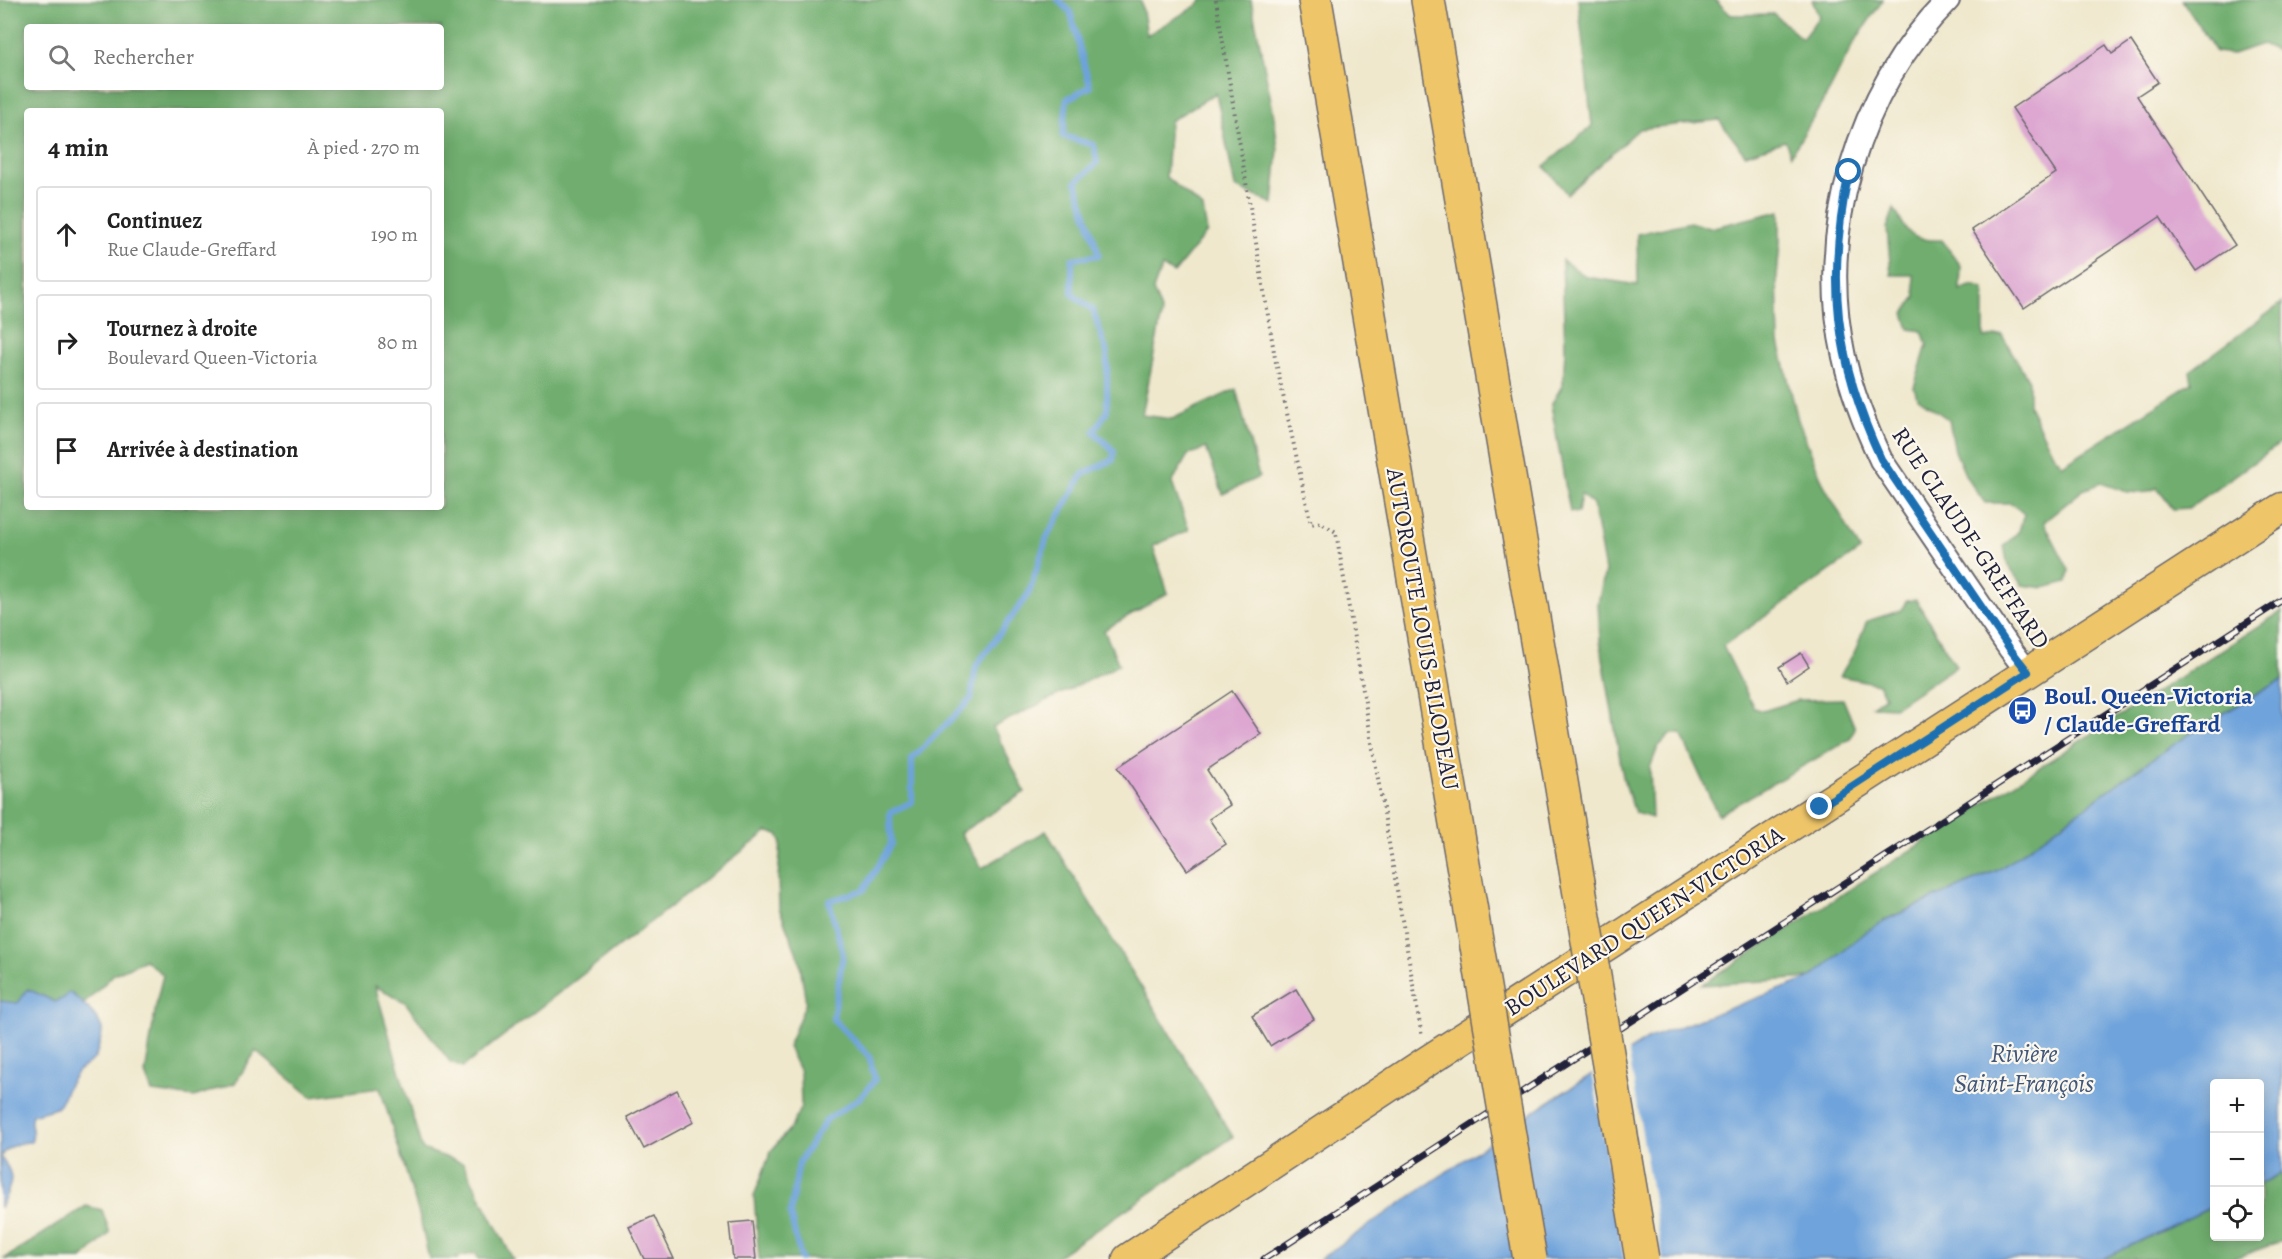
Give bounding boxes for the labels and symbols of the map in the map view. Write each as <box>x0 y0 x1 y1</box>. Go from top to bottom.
route start <box>1835 158 1861 184</box>
street label: RUE CLAUDE-GREFFARD <box>1885 421 2057 655</box>
street label: AUTOROUTE LOUIS-BILODEAU <box>1379 464 1467 793</box>
place label: Boul. Queen-Victoria / Claude-Greffard <box>2044 680 2253 740</box>
bus stop icon: Boul. Queen-Victoria / Claude-Greffard <box>2007 694 2039 726</box>
route end <box>1806 793 1832 819</box>
street label: BOULEVARD QUEEN-VICTORIA <box>1498 818 1791 1024</box>
water label: Rivière Saint-François <box>1954 1036 2094 1101</box>

